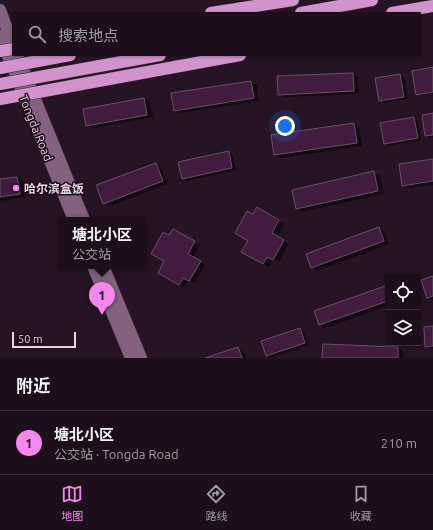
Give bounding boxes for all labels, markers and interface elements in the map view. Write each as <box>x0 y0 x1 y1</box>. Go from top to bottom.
search box <box>12 12 421 56</box>
icon: search <box>26 23 48 45</box>
text: 搜索地点 <box>58 27 118 44</box>
street label: Tongda Road <box>17 93 55 163</box>
your location <box>275 116 295 136</box>
place label: 哈尔滨盒饭 <box>24 182 84 195</box>
marker: 哈尔滨盒饭 <box>11 183 21 193</box>
popup <box>58 217 146 269</box>
text: 塘北小区 <box>72 226 132 243</box>
text: 公交站 <box>72 247 111 261</box>
map controls <box>385 274 421 346</box>
button: locate <box>385 274 421 310</box>
pin: 1 <box>89 282 115 315</box>
button: layers <box>385 310 421 346</box>
scale bar <box>12 330 76 349</box>
text: 50 m <box>18 333 42 345</box>
text: 附近 <box>16 376 50 395</box>
text: 塘北小区 <box>54 426 114 443</box>
text: 1 <box>25 436 33 450</box>
text: 210 m <box>381 436 417 450</box>
text: 公交站 · Tongda Road <box>54 447 179 461</box>
tab: 地图 <box>61 483 83 523</box>
tab: 路线 <box>205 483 227 523</box>
tab: 收藏 <box>350 483 372 523</box>

